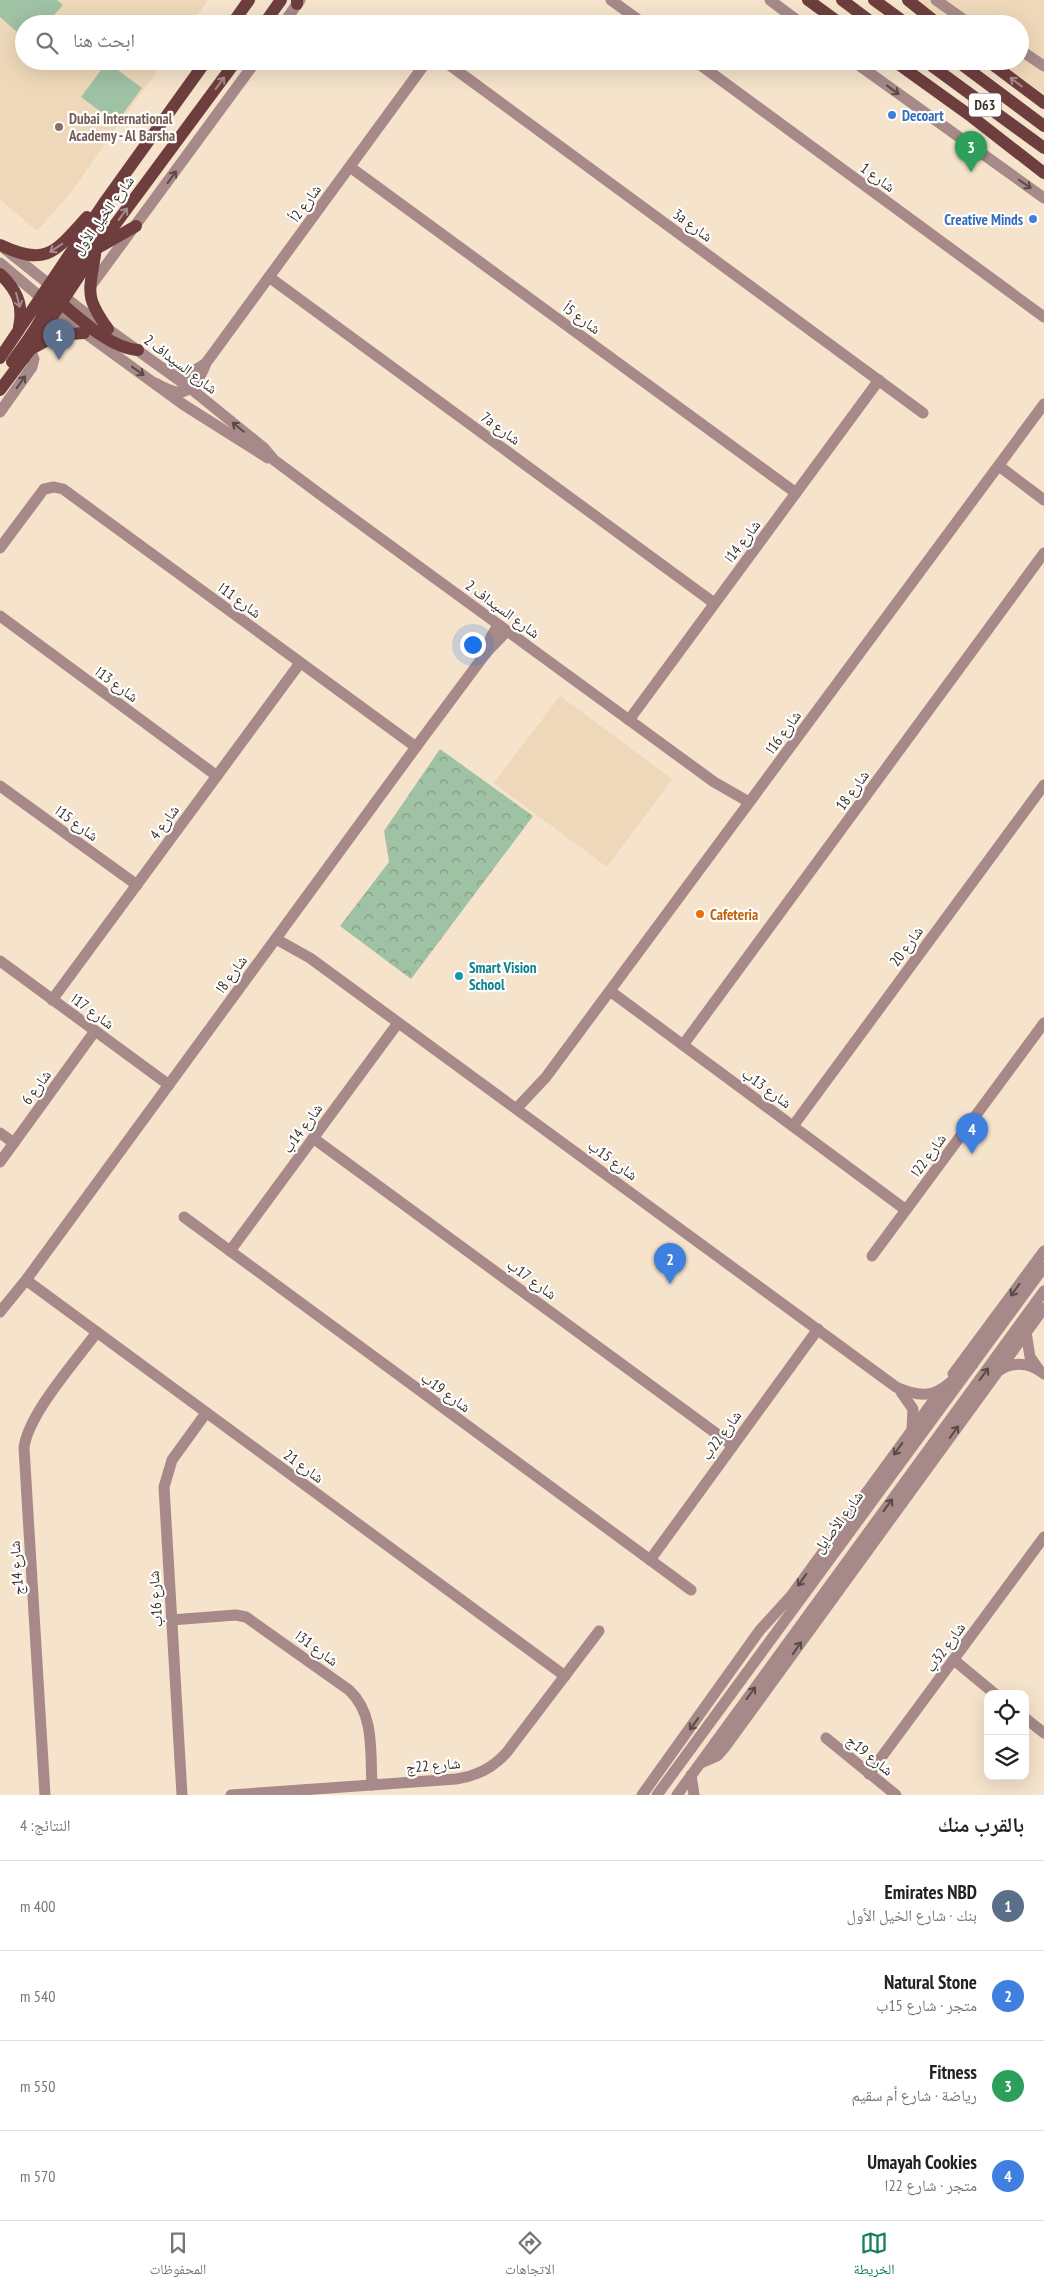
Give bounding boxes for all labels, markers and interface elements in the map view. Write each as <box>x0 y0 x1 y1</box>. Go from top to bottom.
search box <box>15 15 1029 70</box>
text: ابحث هنا <box>73 28 135 52</box>
icon: search <box>33 29 61 57</box>
one-way arrow <box>214 77 225 90</box>
one-way arrow <box>1009 77 1023 87</box>
one-way arrow <box>886 85 900 95</box>
road number: D63 <box>969 94 1001 116</box>
place label: Decoart <box>902 106 944 125</box>
place label: Dubai International Academy - Al Barsha <box>68 109 175 145</box>
marker: Decoart <box>886 109 898 121</box>
marker: Dubai International Academy - Al Barsha <box>53 121 65 133</box>
pin: 3 <box>955 131 987 172</box>
street label: شارع 1 <box>856 158 899 197</box>
one-way arrow <box>167 171 177 185</box>
street label: شارع الخيل الأول <box>68 172 139 259</box>
one-way arrow <box>1018 179 1031 190</box>
street label: شارع 2أ <box>285 180 326 226</box>
street label: 3a شارع <box>669 204 717 247</box>
one-way arrow <box>118 207 128 221</box>
place label: Creative Minds <box>944 210 1023 229</box>
marker: Creative Minds <box>1027 213 1039 225</box>
one-way arrow <box>49 243 63 253</box>
one-way arrow <box>14 292 23 308</box>
street label: شارع 5أ <box>559 298 605 339</box>
pin: 1 <box>43 319 75 360</box>
street label: شارع السيداف 2 <box>140 330 222 399</box>
one-way arrow <box>131 366 145 376</box>
one-way arrow <box>16 376 26 390</box>
street label: 7a شارع <box>477 407 525 450</box>
one-way arrow <box>232 422 245 433</box>
street label: شارع 14ا <box>720 516 765 567</box>
street label: شارع السيداف 2 <box>462 576 544 643</box>
street label: شارع 11ا <box>214 578 265 623</box>
your location <box>460 632 486 658</box>
street label: شارع 13ا <box>91 662 142 707</box>
street label: شارع 16ا <box>761 707 806 758</box>
street label: شارع 18 <box>831 766 874 814</box>
street label: شارع 15ا <box>51 801 102 846</box>
street label: شارع 4 <box>145 801 184 844</box>
place label: Cafeteria <box>710 905 758 924</box>
marker: Cafeteria <box>694 908 706 920</box>
street label: شارع 20 <box>885 922 928 970</box>
street label: شارع 8ا <box>211 951 252 997</box>
place label: Smart Vision School <box>469 958 537 994</box>
marker: Smart Vision School <box>453 970 465 982</box>
street label: شارع 17ا <box>67 989 118 1034</box>
street label: شارع 13ب <box>738 1064 796 1113</box>
street label: شارع 6 <box>17 1066 56 1109</box>
street label: شارع 14ب <box>278 1099 327 1157</box>
pin: 4 <box>956 1113 988 1154</box>
street label: شارع 22ا <box>906 1130 951 1181</box>
street label: شارع 15ب <box>584 1136 642 1185</box>
pin: 2 <box>654 1243 686 1284</box>
street label: شارع 17ب <box>503 1255 561 1304</box>
one-way arrow <box>1010 1283 1020 1297</box>
one-way arrow <box>979 1367 989 1381</box>
street label: شارع 19ب <box>417 1368 475 1417</box>
street label: شارع 22ب <box>697 1406 746 1464</box>
one-way arrow <box>949 1425 959 1439</box>
one-way arrow <box>893 1442 903 1456</box>
street label: شارع 21 <box>280 1445 328 1488</box>
street label: شارع الأصايل <box>809 1487 868 1558</box>
one-way arrow <box>883 1498 893 1512</box>
street label: شارع 14ج <box>5 1540 28 1596</box>
street label: شارع 16ب <box>144 1570 167 1628</box>
one-way arrow <box>797 1573 807 1587</box>
street label: شارع 32ب <box>921 1618 970 1676</box>
street label: شارع 31ا <box>291 1626 342 1671</box>
one-way arrow <box>792 1641 802 1655</box>
one-way arrow <box>746 1686 756 1700</box>
map controls <box>984 1690 1029 1780</box>
button: locate <box>984 1690 1029 1735</box>
one-way arrow <box>688 1717 699 1730</box>
street label: شارع 19ج <box>842 1730 897 1780</box>
button: layers <box>984 1735 1029 1780</box>
street label: شارع 22ج <box>405 1753 461 1778</box>
text: بالقرب منك <box>938 1811 1024 1838</box>
text: النتائج: 4 <box>20 1815 71 1835</box>
text: Emirates NBD <box>885 1880 977 1904</box>
text: 400 m <box>20 1896 55 1916</box>
text: 1 <box>1004 1896 1012 1916</box>
text: بنك · شارع الخيل الأول <box>847 1905 977 1925</box>
text: Natural Stone <box>884 1970 977 1994</box>
text: 540 m <box>20 1986 55 2006</box>
text: 2 <box>1004 1986 1012 2006</box>
text: متجر · شارع 15ب <box>876 1995 977 2015</box>
text: Fitness <box>929 2060 977 2084</box>
text: 550 m <box>20 2076 55 2096</box>
text: 3 <box>1004 2076 1012 2096</box>
text: رياضة · شارع أم سقيم <box>852 2085 977 2105</box>
text: Umayah Cookies <box>867 2150 977 2174</box>
text: 570 m <box>20 2166 55 2186</box>
text: 4 <box>1004 2166 1012 2186</box>
text: متجر · شارع 22ا <box>885 2175 977 2195</box>
tab: المحفوظات <box>149 2229 206 2283</box>
tab: الاتجاهات <box>505 2229 555 2283</box>
tab: الخريطة <box>853 2229 895 2283</box>

